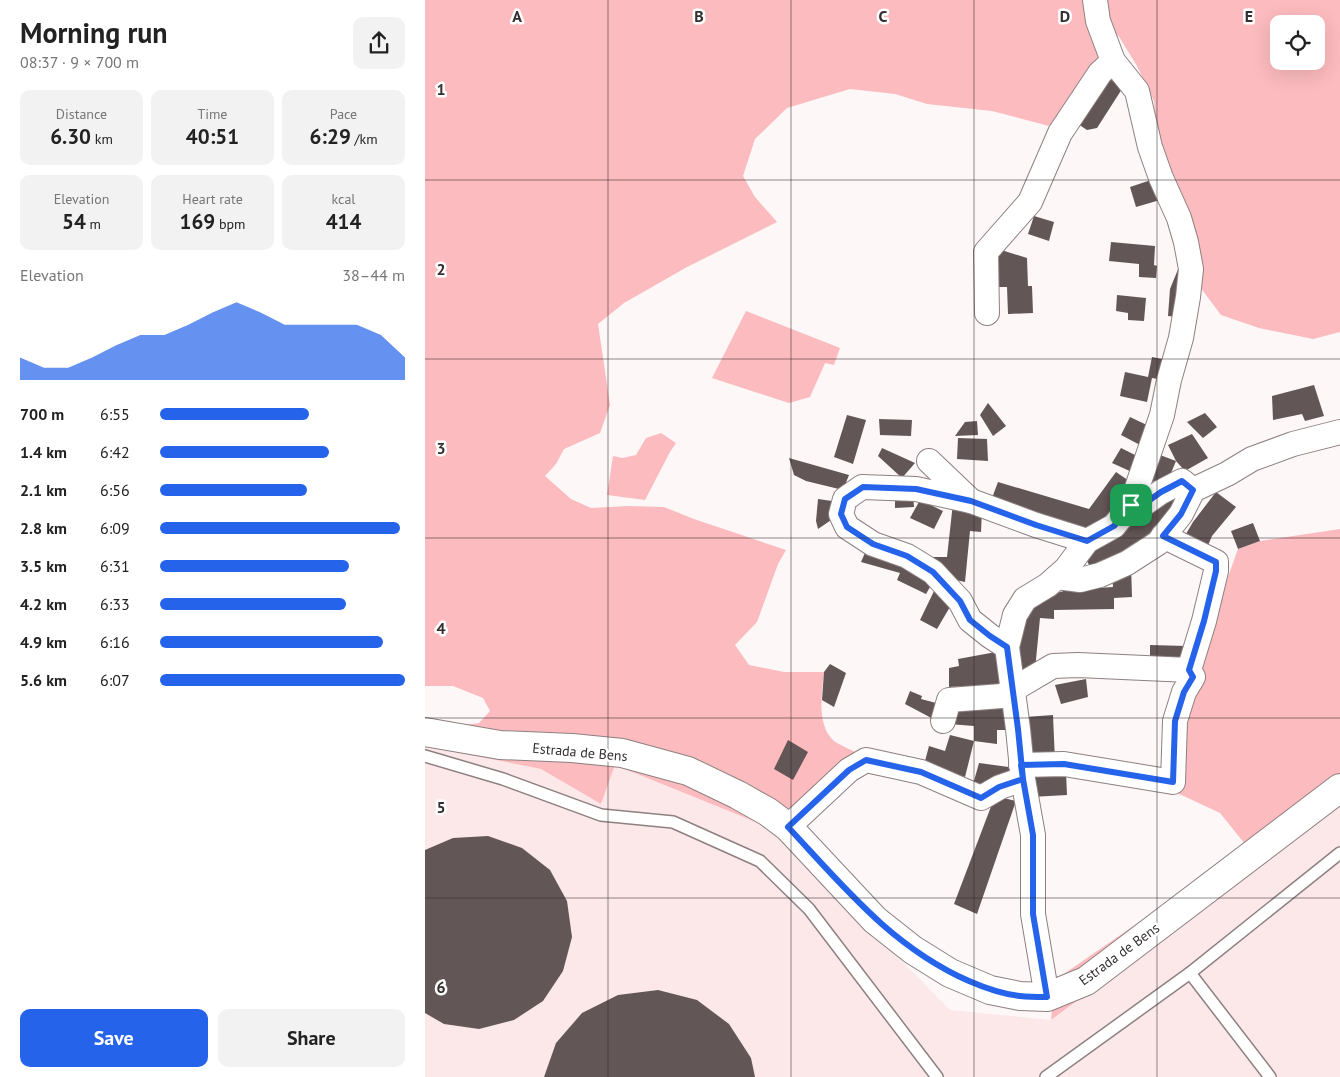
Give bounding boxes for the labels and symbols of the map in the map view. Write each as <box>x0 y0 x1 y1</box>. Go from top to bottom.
text: A <box>512 6 522 26</box>
text: B <box>694 6 704 26</box>
text: C <box>879 6 888 26</box>
text: D <box>1060 6 1070 26</box>
text: E <box>1245 6 1253 26</box>
text: 1 <box>436 79 446 99</box>
text: 2 <box>436 259 446 279</box>
text: 3 <box>436 438 446 458</box>
pin <box>1110 484 1152 526</box>
text: 4 <box>436 618 446 638</box>
street label: Estrada de Bens <box>532 739 628 765</box>
text: 5 <box>436 797 446 817</box>
street label: Estrada de Bens <box>1075 919 1163 989</box>
text: 6 <box>436 977 446 997</box>

